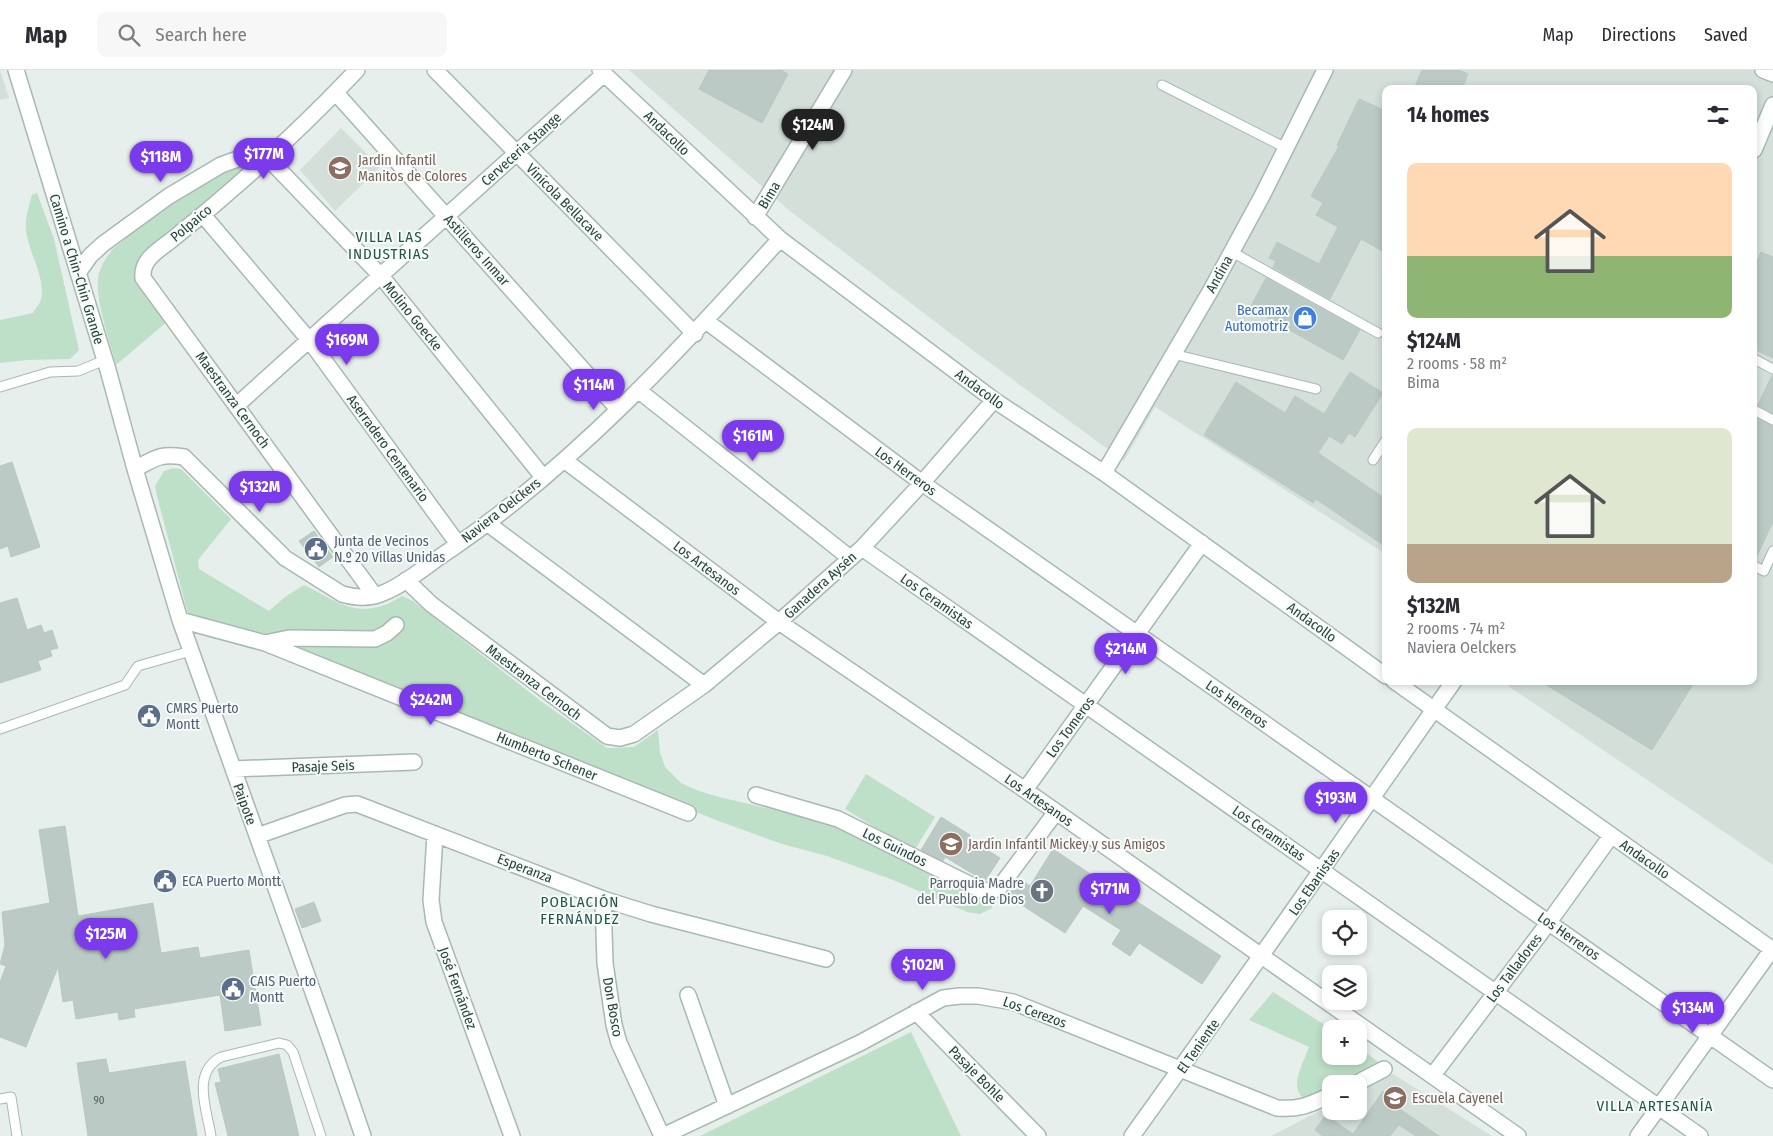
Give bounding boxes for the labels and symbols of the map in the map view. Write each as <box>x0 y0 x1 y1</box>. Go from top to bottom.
street label: Andacollo <box>640 107 693 159</box>
pin: $124M <box>778 108 848 151</box>
street label: Cerveceria Stange <box>478 109 565 190</box>
pin: $177M <box>229 138 299 180</box>
pin: $118M <box>126 140 196 183</box>
place label: Jardin Infantil Manitos de Colores <box>358 152 467 185</box>
school or university icon: Jardin Infantil Manitos de Colores <box>327 155 353 181</box>
street label: Vinícola Bellacave <box>522 160 607 245</box>
street label: Bima <box>755 178 784 212</box>
street label: Camino a Chin-Chin Grande <box>46 192 108 346</box>
street label: Polpaico <box>167 201 215 246</box>
street label: Astilleros Inmar <box>440 211 513 290</box>
district label: VILLA LAS INDUSTRIAS <box>348 228 430 263</box>
street label: Andina <box>1202 253 1237 296</box>
street label: Molino Goecke <box>380 278 446 354</box>
place label: Becamax Automotriz <box>1225 302 1289 335</box>
shop icon: Becamax Automotriz <box>1292 305 1318 331</box>
pin: $169M <box>312 324 382 366</box>
street label: Maestranza Cernoch <box>192 349 273 452</box>
street label: Andacollo <box>952 366 1008 413</box>
pin: $114M <box>559 368 629 411</box>
street label: Aserradero Centenario <box>343 391 432 505</box>
pin: $161M <box>718 420 788 462</box>
street label: Los Herreros <box>872 443 940 499</box>
pin: $132M <box>225 470 295 513</box>
street label: Naviera Oelckers <box>458 474 544 547</box>
place label: Junta de Vecinos N.º 20 Villas Unidas <box>334 533 445 566</box>
public building icon: Junta de Vecinos N.º 20 Villas Unidas <box>303 536 329 562</box>
street label: Los Artesanos <box>670 538 744 599</box>
street label: Ganadera Aysén <box>780 548 860 622</box>
street label: Los Ceramistas <box>897 570 976 633</box>
street label: Andacollo <box>1284 599 1340 646</box>
pin: $214M <box>1091 632 1161 675</box>
street label: Maestranza Cernoch <box>483 641 585 724</box>
street label: Los Herreros <box>1202 677 1271 732</box>
pin: $242M <box>396 684 466 726</box>
street label: Los Tomeros <box>1043 694 1098 761</box>
place label: CMRS Puerto Montt <box>166 700 239 733</box>
public building icon: CMRS Puerto Montt <box>136 703 162 729</box>
street label: Humberto Schener <box>494 728 600 784</box>
street label: Pasaje Seis <box>291 757 355 776</box>
street label: Los Artesanos <box>1001 771 1076 830</box>
street label: Paipote <box>229 781 260 827</box>
pin: $193M <box>1301 782 1371 824</box>
street label: Los Ceramistas <box>1229 802 1308 865</box>
street label: Los Guindos <box>860 825 930 870</box>
school or university icon: Jardín Infantil Mickey y sus Amigos <box>938 831 964 857</box>
place label: Jardín Infantil Mickey y sus Amigos <box>968 836 1165 853</box>
street label: Andacollo <box>1617 836 1673 883</box>
street label: Los Ebanistas <box>1285 846 1344 919</box>
street label: Esperanza <box>495 850 555 887</box>
public building icon: ECA Puerto Montt <box>152 868 178 894</box>
pin: $171M <box>1075 872 1145 915</box>
place label: ECA Puerto Montt <box>182 873 282 890</box>
place label: Parroquia Madre del Pueblo de Dios <box>917 875 1024 908</box>
church icon: Parroquia Madre del Pueblo de Dios <box>1029 878 1055 904</box>
district label: POBLACIÓN FERNÁNDEZ <box>540 893 620 928</box>
street label: Los Herreros <box>1534 909 1603 964</box>
pin: $125M <box>71 918 141 960</box>
street label: Los Talladores <box>1483 931 1546 1006</box>
street label: José Fernández <box>435 945 480 1032</box>
pin: $102M <box>888 948 958 991</box>
place label: CAIS Puerto Montt <box>250 973 316 1006</box>
public building icon: CAIS Puerto Montt <box>220 976 246 1002</box>
street label: Don Bosco <box>599 976 626 1038</box>
pin: $134M <box>1658 992 1728 1034</box>
street label: Los Cerezos <box>1001 993 1069 1032</box>
street label: El Teniente <box>1174 1016 1223 1077</box>
street label: Pasaje Bohle <box>945 1043 1008 1106</box>
school or university icon: Escuela Cayenel <box>1382 1085 1408 1111</box>
place label: Escuela Cayenel <box>1412 1090 1503 1107</box>
house number: 90 <box>93 1094 105 1107</box>
district label: VILLA ARTESANÍA <box>1596 1097 1714 1115</box>

